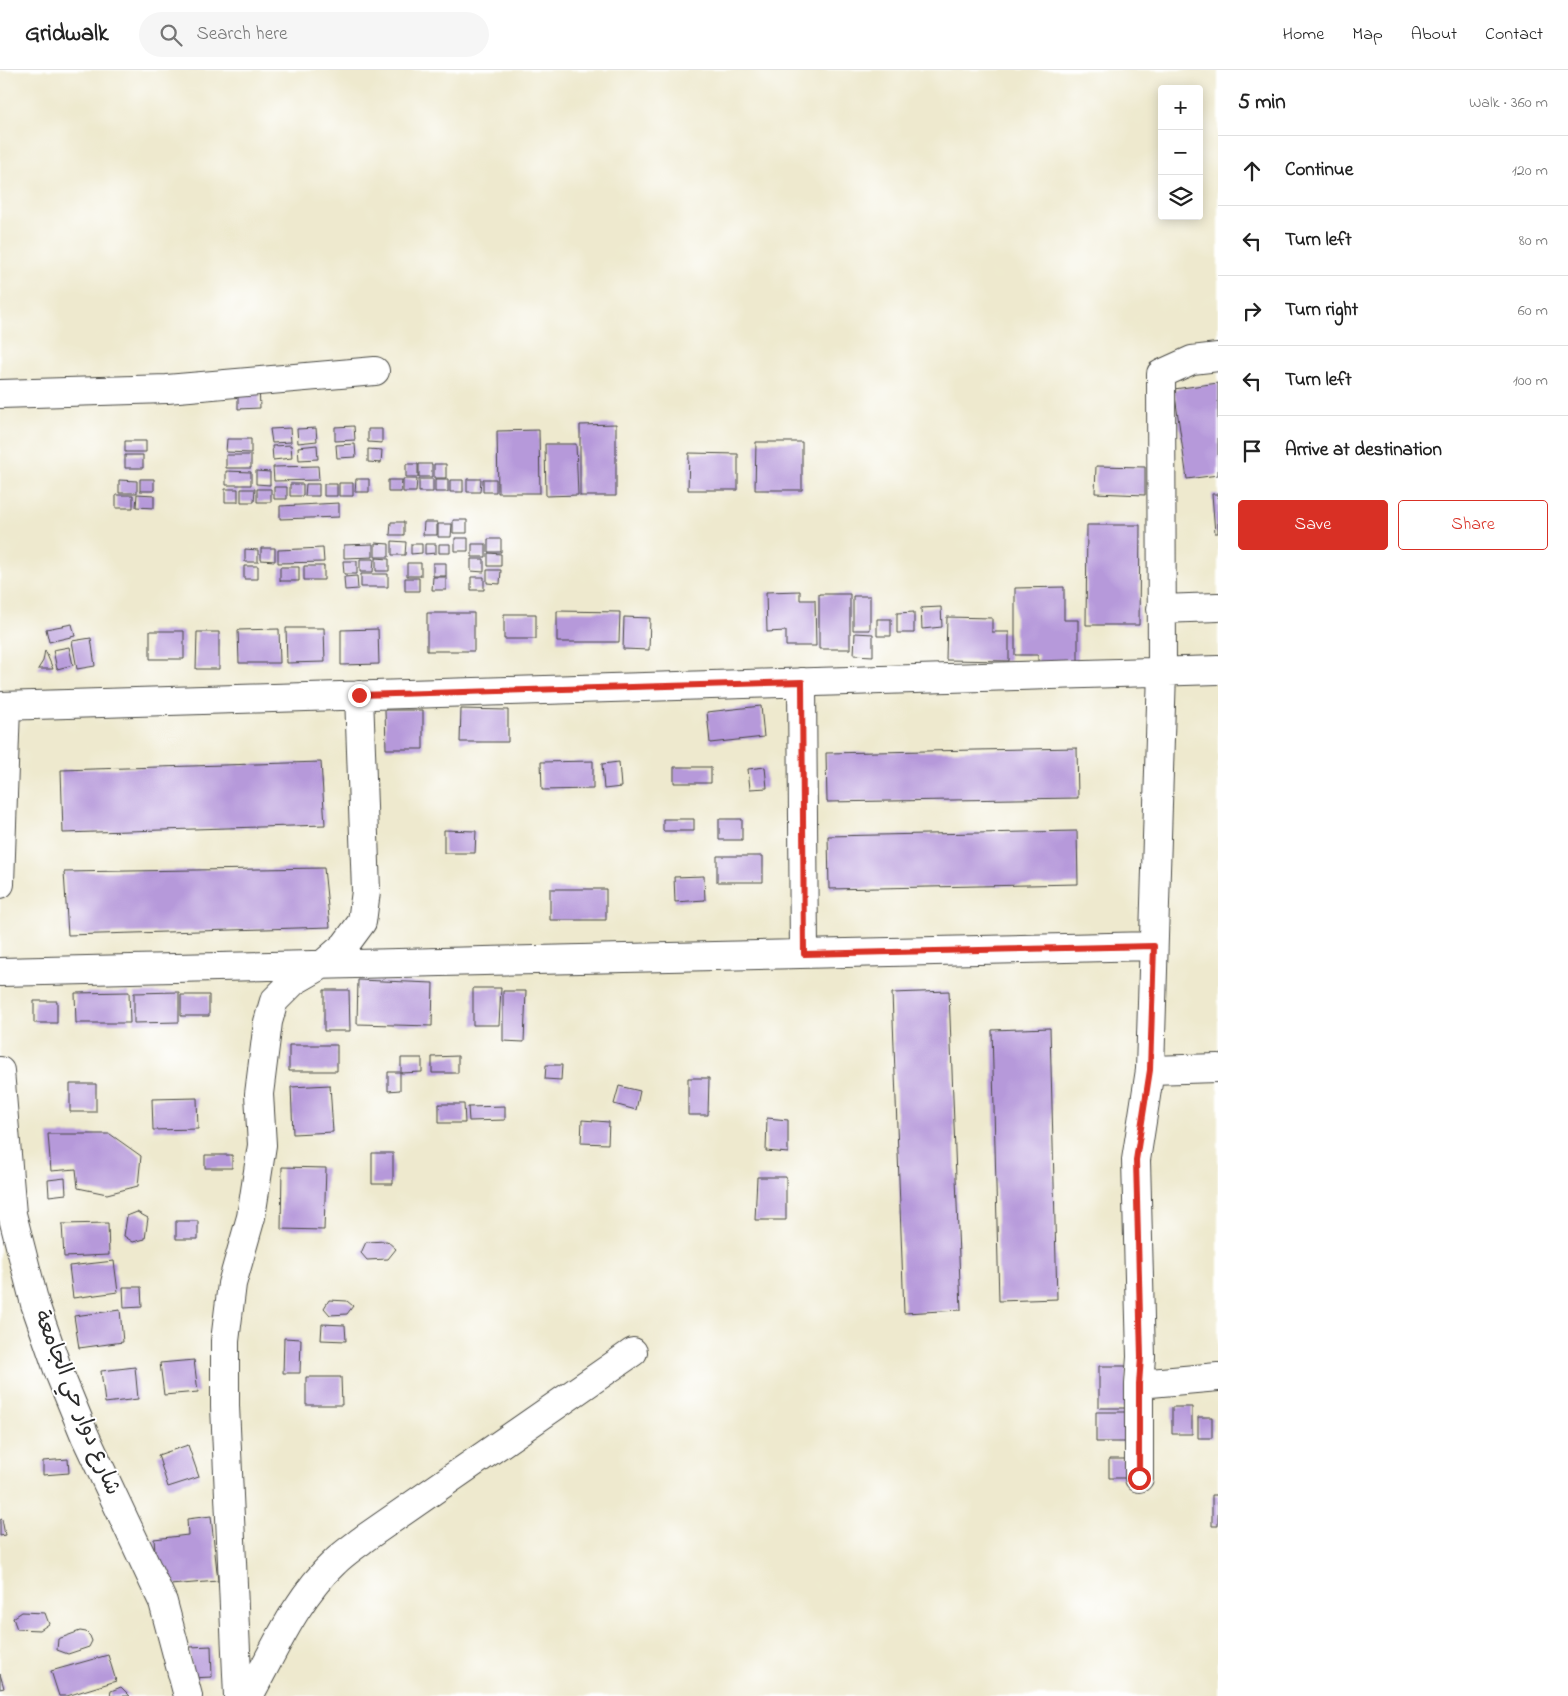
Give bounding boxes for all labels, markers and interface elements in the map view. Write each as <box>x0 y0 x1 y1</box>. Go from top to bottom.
search box <box>139 12 489 57</box>
text: Gridwalk <box>25 17 109 52</box>
icon: search <box>157 21 185 49</box>
text: Search here <box>197 21 288 48</box>
text: Home <box>1283 22 1324 48</box>
text: Map <box>1352 22 1383 48</box>
text: About <box>1411 22 1457 48</box>
text: Contact <box>1485 22 1543 48</box>
map controls <box>1158 85 1203 220</box>
button: + <box>1158 85 1203 130</box>
text: 5 min <box>1238 88 1286 118</box>
text: Walk · 360 m <box>1469 91 1548 115</box>
button: − <box>1158 130 1203 175</box>
icon: ahead <box>1238 157 1266 185</box>
text: Continue <box>1285 157 1353 184</box>
text: 120 m <box>1512 159 1548 183</box>
button: layers <box>1158 175 1203 220</box>
icon: left <box>1238 227 1266 255</box>
text: Turn left <box>1285 227 1352 254</box>
text: 80 m <box>1519 229 1548 253</box>
icon: right <box>1238 297 1266 325</box>
text: Turn right <box>1285 297 1358 324</box>
text: 60 m <box>1518 299 1548 323</box>
icon: left <box>1238 367 1266 395</box>
text: Turn left <box>1285 367 1352 394</box>
text: 100 m <box>1513 369 1548 393</box>
icon: arrive <box>1238 437 1266 465</box>
text: Arrive at destination <box>1285 437 1442 464</box>
button: Save <box>1238 500 1388 550</box>
button: Share <box>1398 500 1548 550</box>
route end <box>348 684 371 707</box>
street label: شارع دوار حي الجامعة <box>23 1306 128 1501</box>
route start <box>1128 1467 1151 1490</box>

